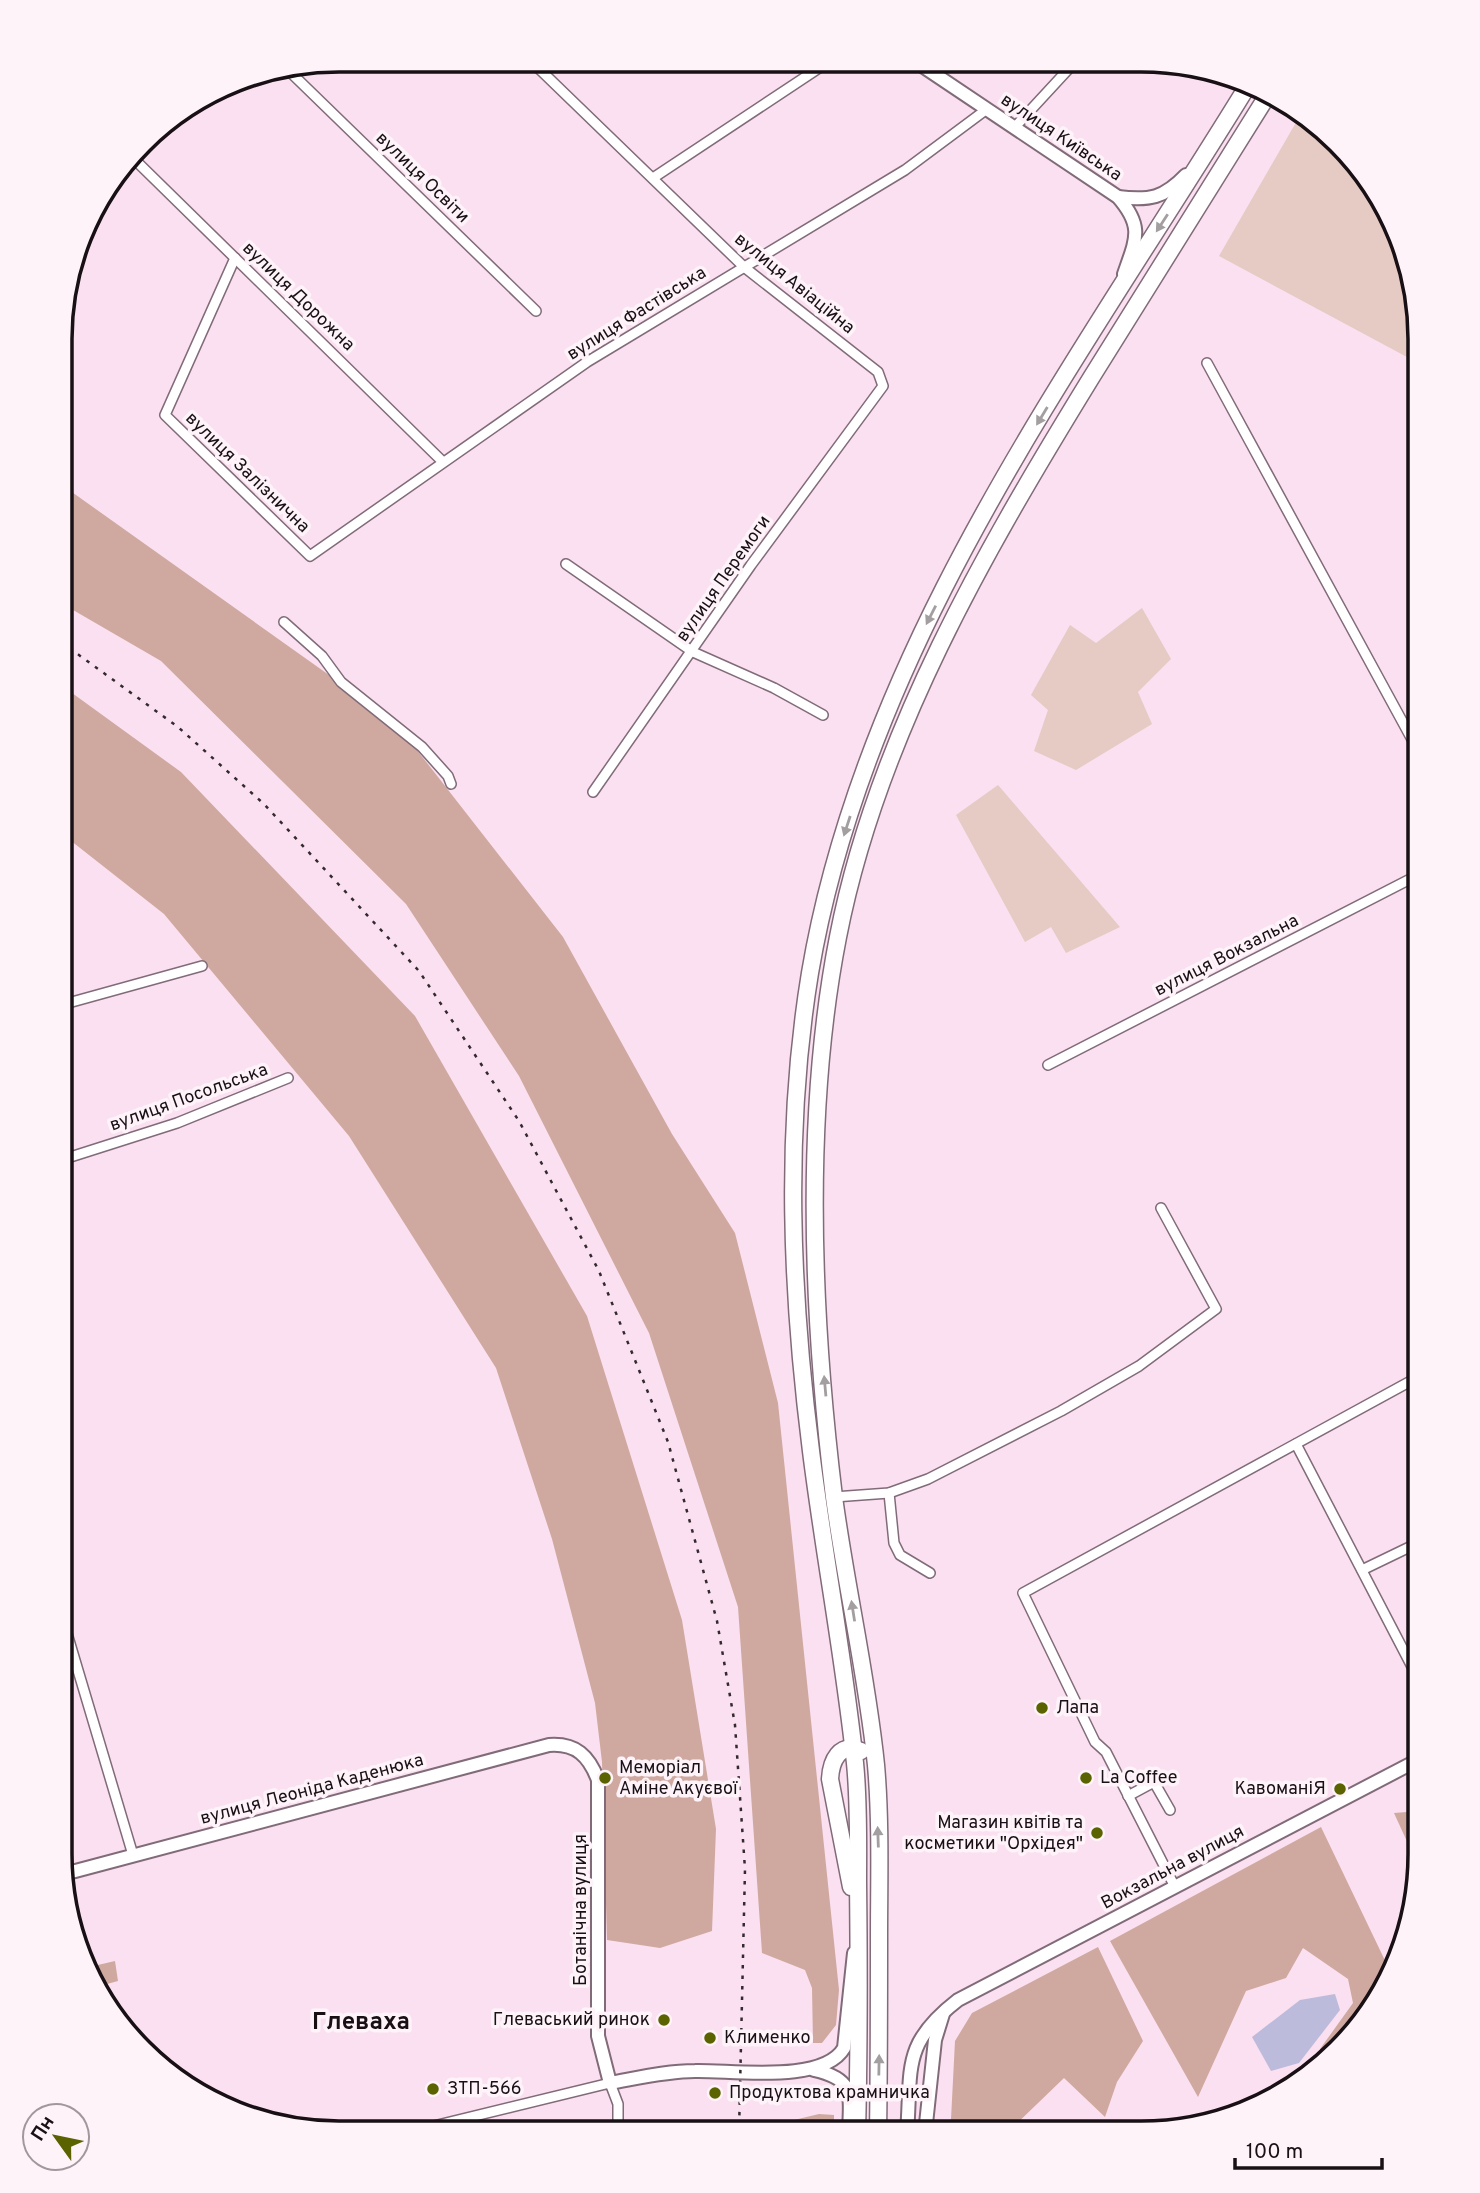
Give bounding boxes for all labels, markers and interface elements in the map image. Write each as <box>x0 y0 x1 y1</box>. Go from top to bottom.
street label: вулиця Київська <box>996 89 1126 187</box>
street label: вулиця Освіти <box>370 127 474 229</box>
one-way arrow <box>1155 213 1168 233</box>
street label: вулиця Авіаційна <box>729 228 859 340</box>
street label: вулиця Дорожна <box>237 237 359 357</box>
street label: вулиця Фастівська <box>563 262 711 366</box>
one-way arrow <box>1036 407 1048 426</box>
street label: вулиця Залізнична <box>180 408 314 538</box>
street label: вулиця Перемоги <box>672 511 776 647</box>
one-way arrow <box>926 605 937 625</box>
one-way arrow <box>841 816 852 837</box>
street label: вулиця Вокзальна <box>1151 910 1303 1002</box>
street label: вулиця Посольська <box>107 1059 271 1137</box>
one-way arrow <box>819 1374 830 1396</box>
one-way arrow <box>848 1600 859 1622</box>
place label: Лапа <box>1056 1697 1099 1720</box>
marker: Лапа <box>1034 1700 1050 1716</box>
street label: вулиця Леоніда Каденюка <box>198 1749 426 1831</box>
place label: Меморіал Аміне Акуєвої <box>619 1757 738 1801</box>
place label: La Coffee <box>1100 1767 1177 1790</box>
marker: Меморіал Аміне Акуєвої <box>597 1770 613 1786</box>
marker: La Coffee <box>1078 1770 1094 1786</box>
place label: КавоманіЯ <box>1234 1778 1326 1801</box>
marker: КавоманіЯ <box>1332 1781 1348 1797</box>
place label: Магазин квітів та косметики "Орхідея" <box>904 1812 1083 1856</box>
street label: Вокзальна вулиця <box>1098 1821 1248 1915</box>
marker: Магазин квітів та косметики "Орхідея" <box>1089 1825 1105 1841</box>
one-way arrow <box>872 1826 884 1848</box>
street label: Ботанічна вулиця <box>570 1834 593 1986</box>
district label: Глеваха <box>312 2008 410 2038</box>
place label: Глеваський ринок <box>493 2009 650 2032</box>
marker: Глеваський ринок <box>656 2012 672 2028</box>
place label: Клименко <box>724 2027 811 2050</box>
marker: Клименко <box>702 2030 718 2046</box>
one-way arrow <box>873 2053 885 2075</box>
place label: ЗТП-566 <box>447 2078 521 2101</box>
marker: ЗТП-566 <box>425 2081 441 2097</box>
place label: Продуктова крамничка <box>729 2082 930 2105</box>
marker: Продуктова крамничка <box>707 2085 723 2101</box>
north arrow <box>21 2102 91 2172</box>
text: Пн <box>26 2112 60 2146</box>
scale bar <box>1235 2126 1382 2170</box>
text: 100 m <box>1246 2139 1303 2166</box>

